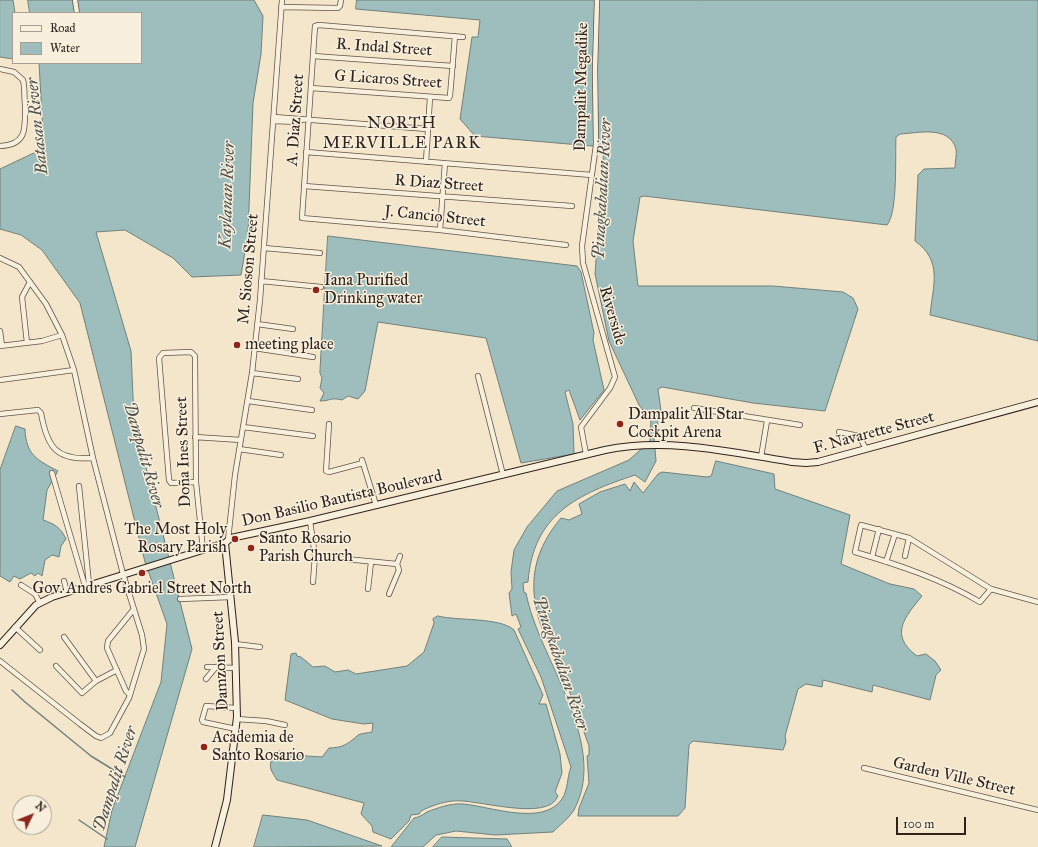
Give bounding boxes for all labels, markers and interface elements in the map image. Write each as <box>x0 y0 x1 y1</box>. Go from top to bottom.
legend <box>12 12 142 64</box>
text: Road <box>50 21 76 35</box>
street label: Dampalit Megadike <box>571 22 593 152</box>
street label: R. Indal Street <box>335 35 433 61</box>
text: Water <box>50 41 80 55</box>
street label: G Licaros Street <box>333 67 443 93</box>
street label: A. Diaz Street <box>283 73 309 167</box>
water label: Batasan River <box>23 77 53 175</box>
district label: NORTH MERVILLE PARK <box>323 114 481 154</box>
water label: Pinagkabalian River <box>589 118 617 260</box>
water label: Kaylanan River <box>216 141 240 249</box>
street label: R Diaz Street <box>394 171 484 197</box>
street label: J. Cancio Street <box>383 202 487 232</box>
street label: M. Sioson Street <box>235 213 263 325</box>
place label: Iana Purified Drinking water <box>324 271 423 309</box>
street label: Riverside <box>594 284 630 348</box>
marker: Iana Purified Drinking water <box>311 285 321 295</box>
place label: meeting place <box>245 335 334 355</box>
marker: meeting place <box>232 340 242 350</box>
street label: Doña Ines Street <box>172 396 196 508</box>
water label: Dampalit River <box>118 400 168 510</box>
place label: Dampalit All Star Cockpit Arena <box>628 405 744 443</box>
street label: F. Navarette Street <box>812 408 936 458</box>
marker: Dampalit All Star Cockpit Arena <box>615 419 625 429</box>
street label: Don Basilio Bautista Boulevard <box>240 467 444 531</box>
place label: The Most Holy Rosary Parish <box>124 520 227 558</box>
place label: Santo Rosario Parish Church <box>259 529 353 567</box>
marker: The Most Holy Rosary Parish <box>230 534 240 544</box>
marker: Santo Rosario Parish Church <box>246 543 256 553</box>
marker: Gov. Andres Gabriel Street North <box>137 568 147 578</box>
place label: Gov. Andres Gabriel Street North <box>32 579 252 599</box>
water label: Pinagkabalian River <box>527 594 593 734</box>
street label: Damzon Street <box>209 610 233 712</box>
water label: Dampalit River <box>89 724 143 834</box>
place label: Academia de Santo Rosario <box>212 728 304 766</box>
marker: Academia de Santo Rosario <box>199 742 209 752</box>
street label: Garden Ville Street <box>891 754 1017 800</box>
north arrow <box>12 795 52 835</box>
text: N <box>32 799 48 815</box>
scale bar <box>898 809 968 835</box>
text: 100 m <box>903 817 934 831</box>

